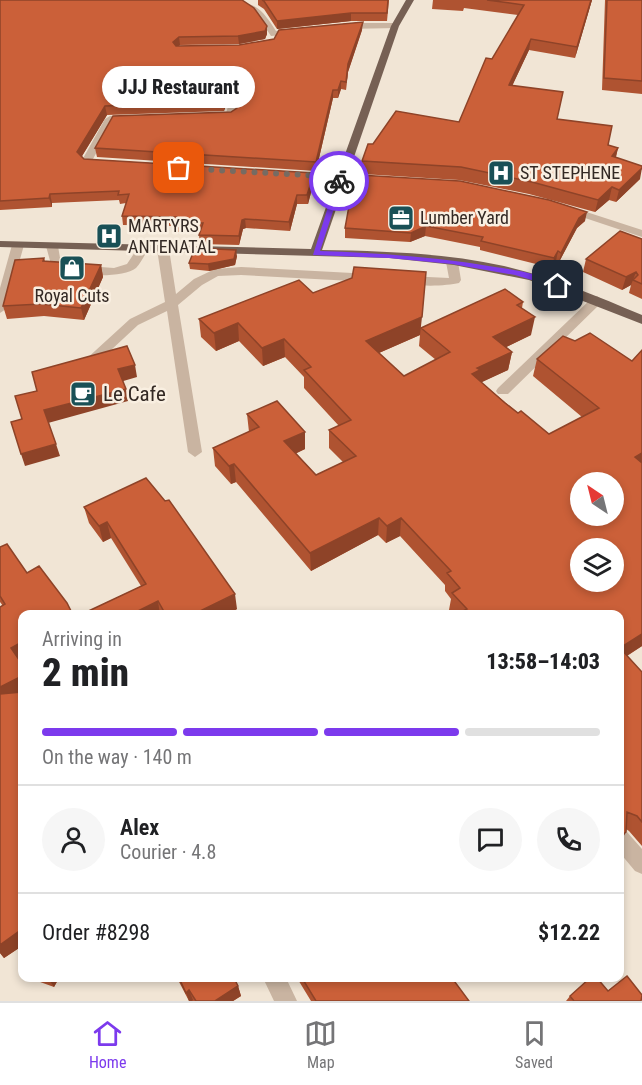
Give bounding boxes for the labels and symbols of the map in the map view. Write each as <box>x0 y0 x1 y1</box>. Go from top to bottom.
callout: JJJ Restaurant <box>102 66 255 108</box>
pin <box>153 142 204 193</box>
courier <box>309 151 369 211</box>
hospital icon: ST STEPHENE <box>486 158 516 188</box>
place label: ST STEPHENE <box>520 162 620 183</box>
office icon: Lumber Yard <box>386 203 416 233</box>
place label: Lumber Yard <box>420 207 509 228</box>
place label: MARTYRS ANTENATAL <box>128 215 216 257</box>
hospital icon: MARTYRS ANTENATAL <box>94 221 124 251</box>
shop icon: Royal Cuts <box>57 253 87 283</box>
pin <box>532 260 583 311</box>
place label: Royal Cuts <box>34 285 110 306</box>
cafe icon: Le Cafe <box>68 379 98 409</box>
place label: Le Cafe <box>103 382 166 406</box>
north arrow <box>570 472 624 526</box>

